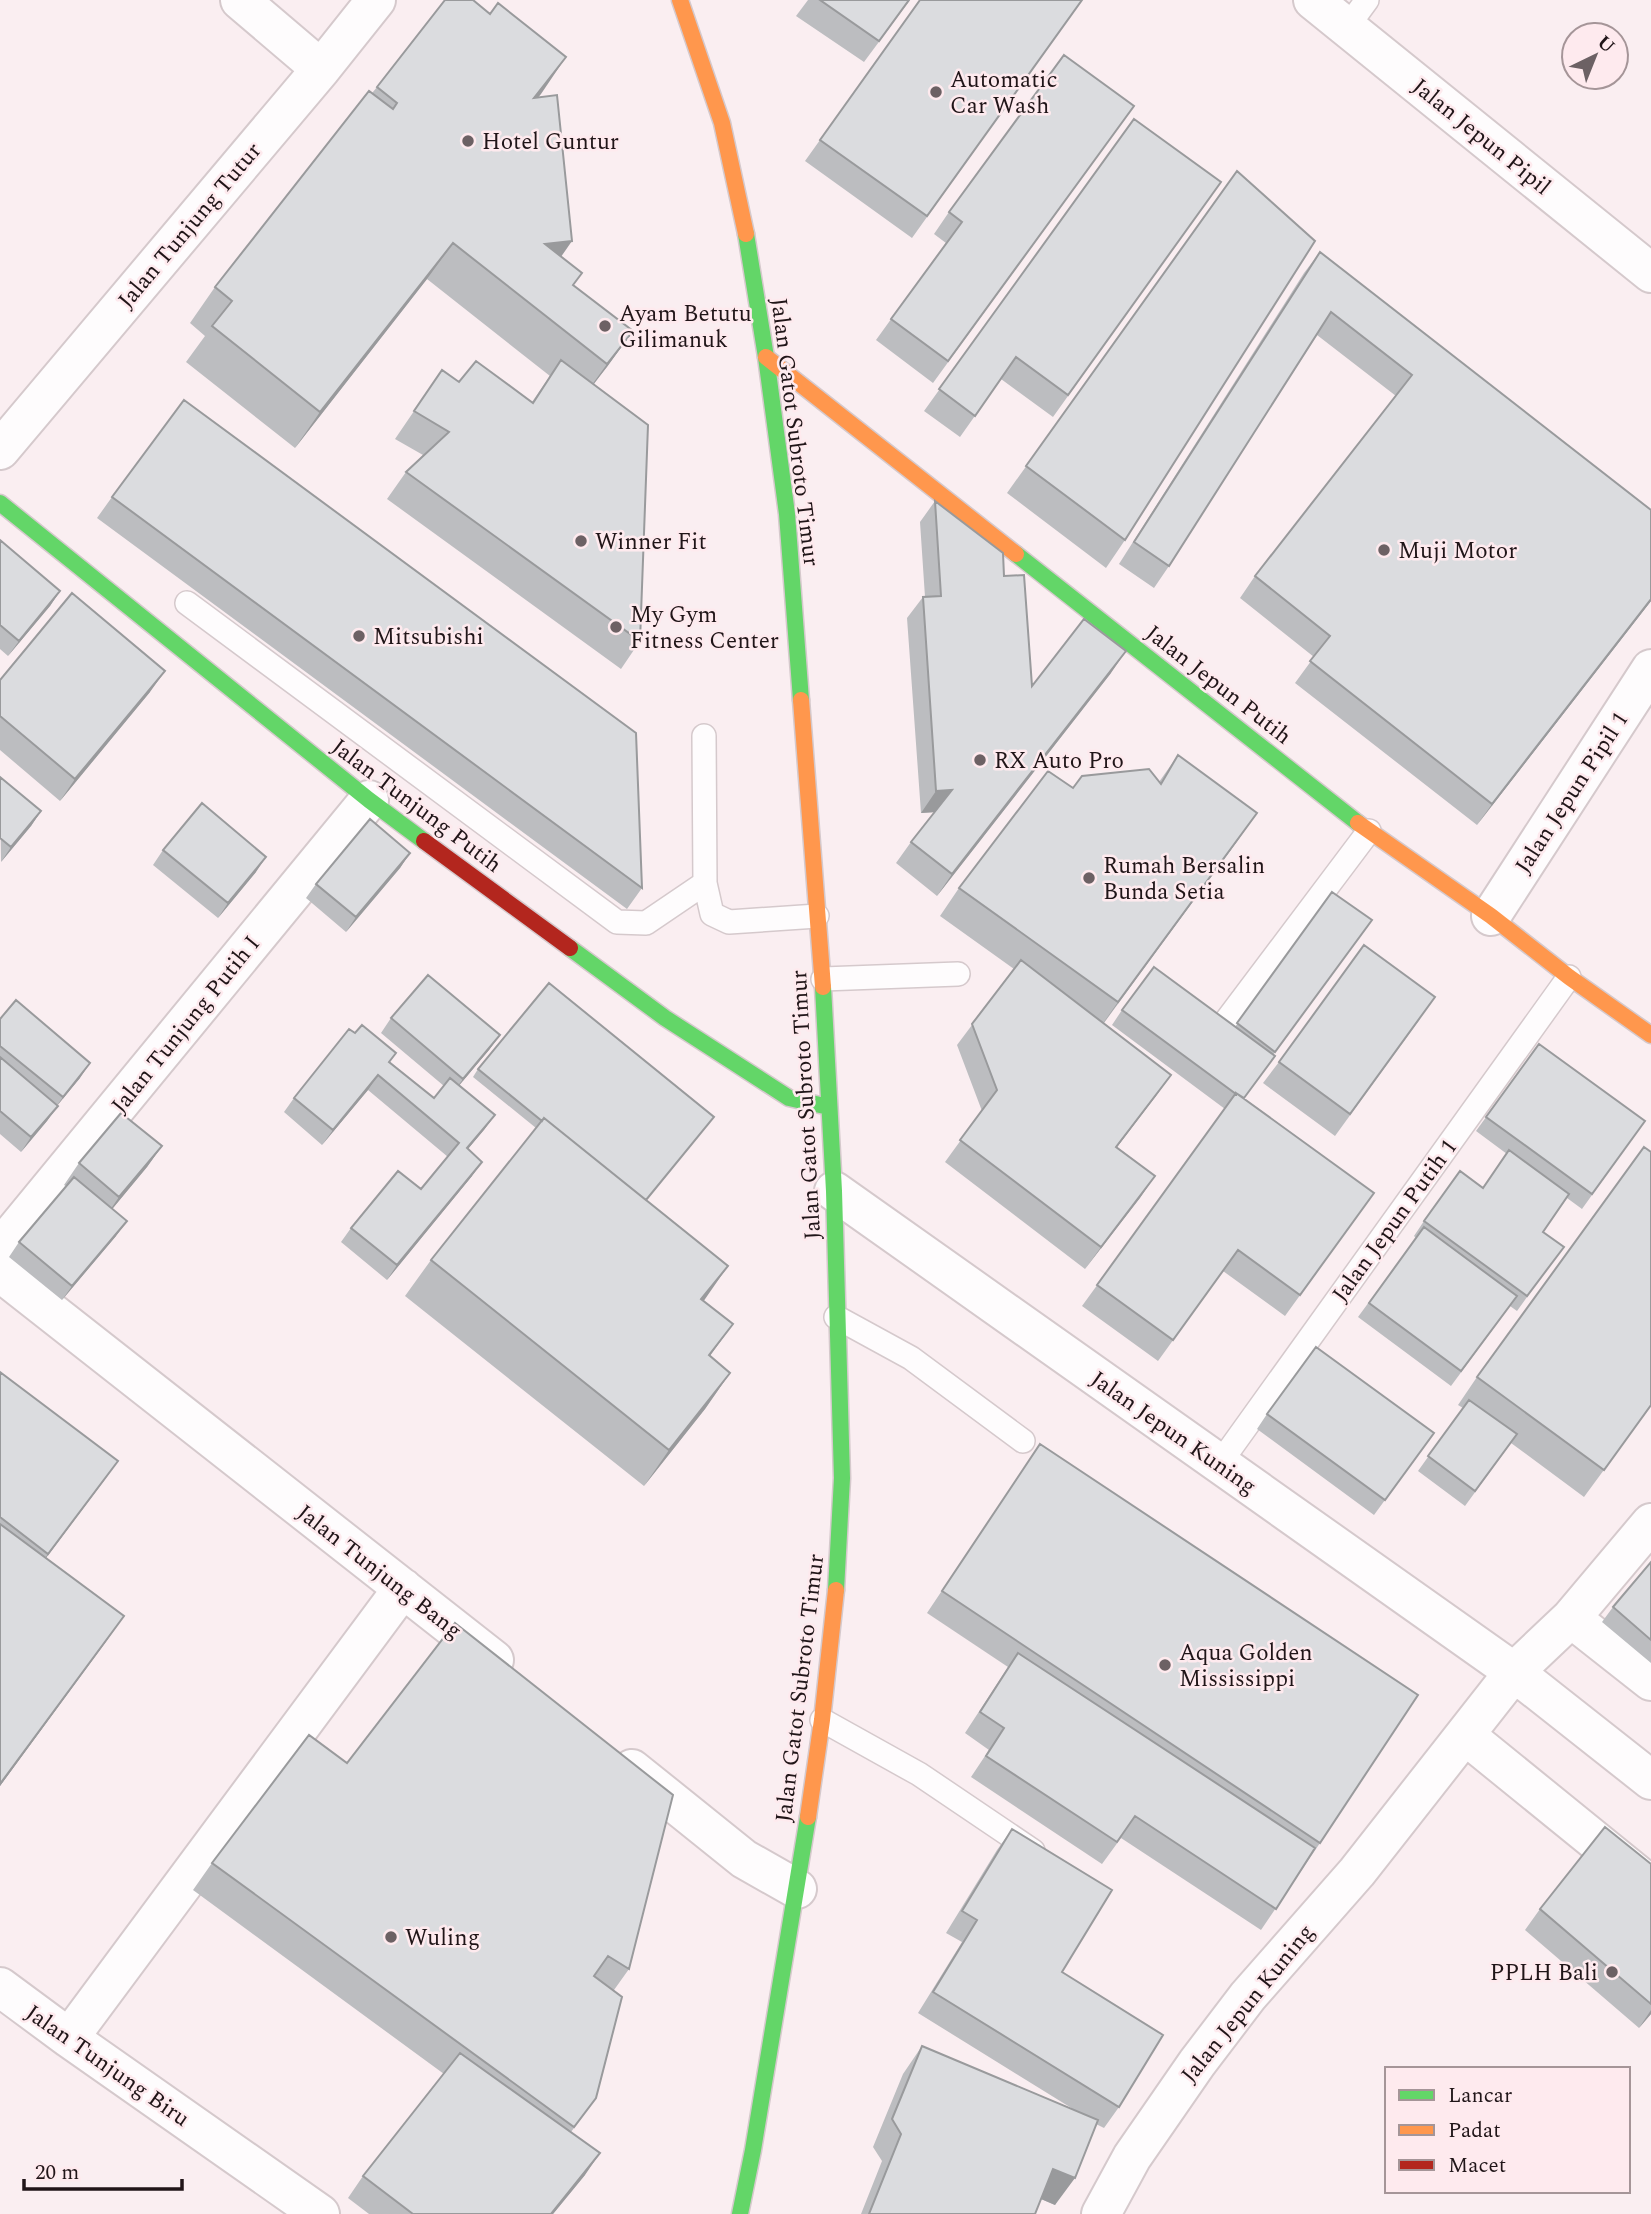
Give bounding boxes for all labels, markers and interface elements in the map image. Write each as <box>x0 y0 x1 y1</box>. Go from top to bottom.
north arrow <box>1560 21 1630 91</box>
text: U <box>1590 29 1621 61</box>
place label: Automatic Car Wash <box>950 63 1058 124</box>
street label: Jalan Jepun Pipil <box>1404 70 1558 204</box>
marker: Automatic Car Wash <box>928 84 944 100</box>
place label: Hotel Guntur <box>482 125 619 160</box>
marker: Hotel Guntur <box>460 133 476 149</box>
street label: Jalan Tunjung Tutur <box>110 135 270 317</box>
street label: Jalan Gatot Subroto Timur <box>761 296 828 568</box>
place label: Ayam Betutu Gilimanuk <box>619 297 752 358</box>
marker: Ayam Betutu Gilimanuk <box>597 318 613 334</box>
place label: Winner Fit <box>595 525 707 560</box>
marker: Winner Fit <box>573 533 589 549</box>
place label: Muji Motor <box>1398 534 1517 569</box>
marker: Muji Motor <box>1376 542 1392 558</box>
place label: My Gym Fitness Center <box>630 598 779 659</box>
street label: Jalan Jepun Putih <box>1137 617 1299 754</box>
marker: My Gym Fitness Center <box>608 619 624 635</box>
place label: Mitsubishi <box>373 620 484 655</box>
marker: Mitsubishi <box>351 628 367 644</box>
street label: Jalan Jepun Pipil 1 <box>1507 705 1638 881</box>
street label: Jalan Tunjung Putih <box>323 730 509 882</box>
place label: RX Auto Pro <box>994 744 1124 779</box>
marker: RX Auto Pro <box>972 752 988 768</box>
place label: Rumah Bersalin Bunda Setia <box>1103 849 1265 910</box>
marker: Rumah Bersalin Bunda Setia <box>1081 870 1097 886</box>
street label: Jalan Tunjung Putih I <box>103 928 269 1122</box>
street label: Jalan Gatot Subroto Timur <box>782 969 831 1241</box>
street label: Jalan Jepun Putih 1 <box>1324 1132 1467 1310</box>
street label: Jalan Jepun Kuning <box>1083 1363 1264 1504</box>
street label: Jalan Tunjung Bang <box>289 1496 469 1648</box>
street label: Jalan Gatot Subroto Timur <box>767 1552 834 1824</box>
place label: Aqua Golden Mississippi <box>1179 1636 1313 1697</box>
marker: Aqua Golden Mississippi <box>1157 1657 1173 1673</box>
street label: Jalan Jepun Kuning <box>1173 1917 1324 2091</box>
place label: Wuling <box>405 1921 480 1956</box>
marker: Wuling <box>383 1929 399 1945</box>
place label: PPLH Bali <box>1490 1956 1598 1991</box>
marker: PPLH Bali <box>1604 1964 1620 1980</box>
street label: Jalan Tunjung Biru <box>18 1996 197 2136</box>
legend <box>1385 2067 1630 2193</box>
text: Lancar <box>1448 2080 1512 2112</box>
text: Padat <box>1448 2115 1501 2147</box>
scale bar <box>24 2148 182 2192</box>
text: Macet <box>1448 2150 1506 2182</box>
text: 20 m <box>35 2157 79 2189</box>

